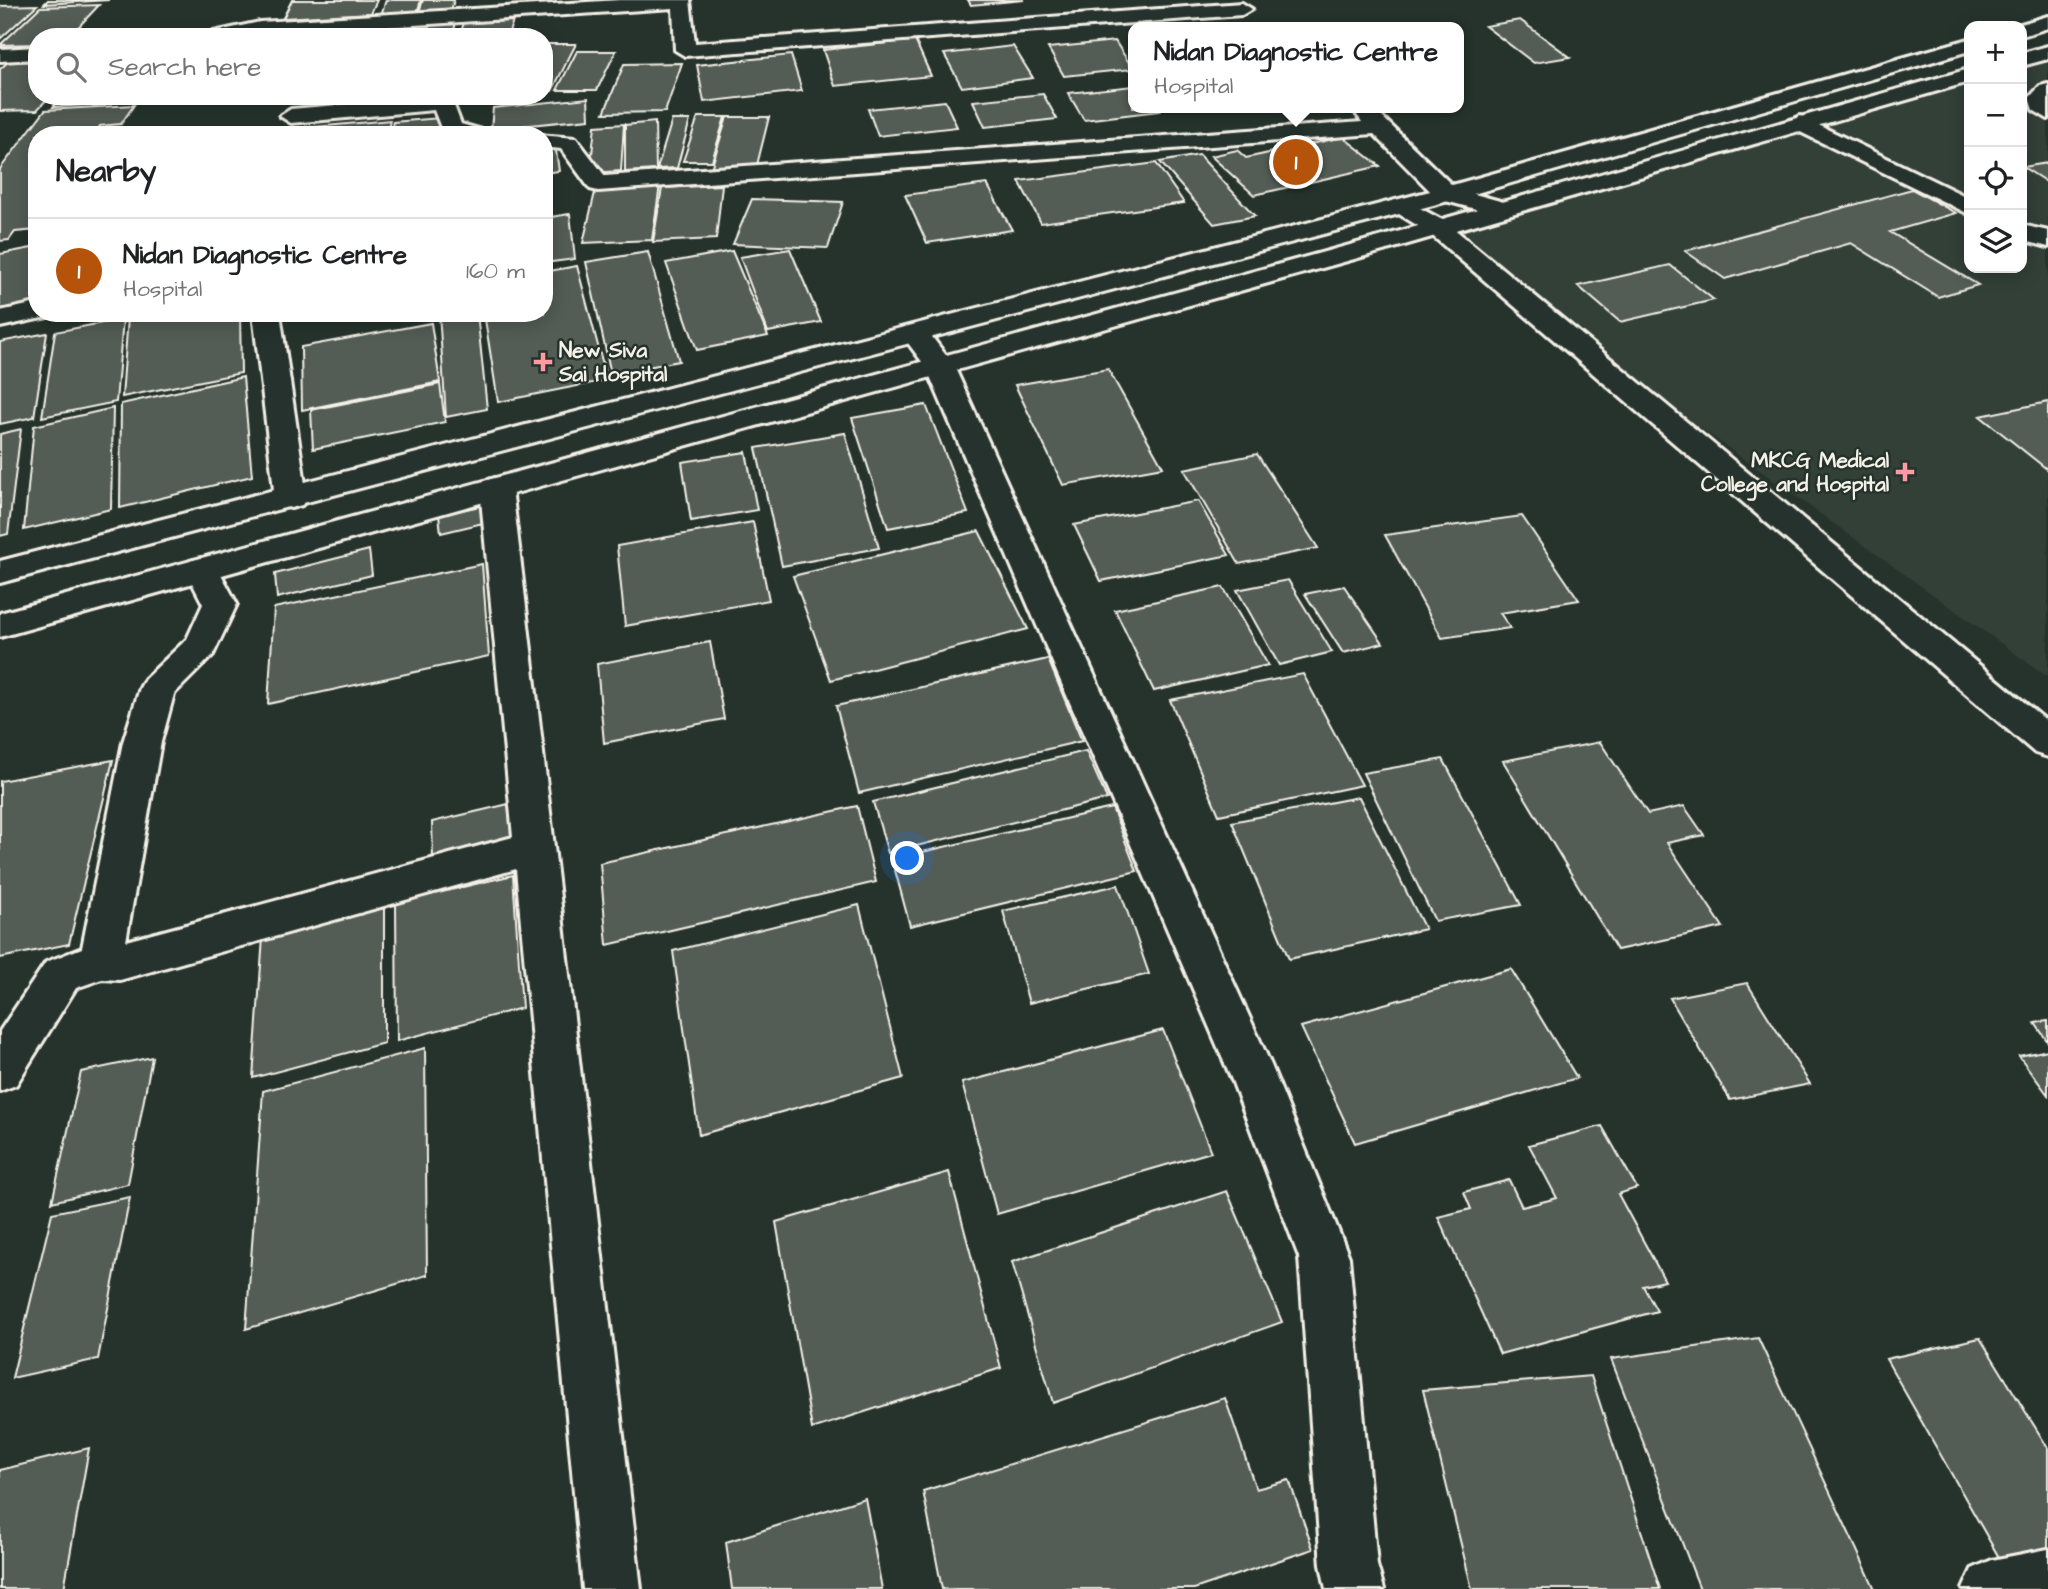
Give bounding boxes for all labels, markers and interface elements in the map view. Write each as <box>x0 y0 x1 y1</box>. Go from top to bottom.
map controls <box>1964 21 2027 273</box>
button: + <box>1964 21 2027 84</box>
popup <box>1128 22 1464 113</box>
search box <box>28 28 553 105</box>
text: Nidan Diagnostic Centre <box>1154 34 1438 70</box>
icon: search <box>52 48 90 86</box>
text: Search here <box>108 49 261 85</box>
text: Hospital <box>1154 70 1233 102</box>
button: − <box>1964 84 2027 147</box>
pin: 1 <box>1273 136 1319 188</box>
button: locate <box>1964 147 2027 210</box>
text: Nearby <box>56 151 156 193</box>
button: layers <box>1964 210 2027 273</box>
text: Nidan Diagnostic Centre <box>123 237 407 273</box>
text: 1 <box>78 255 80 287</box>
text: 160 m <box>466 255 525 287</box>
text: Hospital <box>123 273 202 305</box>
place label: New Siva Sai Hospital <box>558 336 668 390</box>
marker: New Siva Sai Hospital <box>533 352 553 372</box>
place label: MKCG Medical College and Hospital <box>1701 446 1890 501</box>
marker: MKCG Medical College and Hospital <box>1895 462 1915 482</box>
your location <box>890 841 924 875</box>

